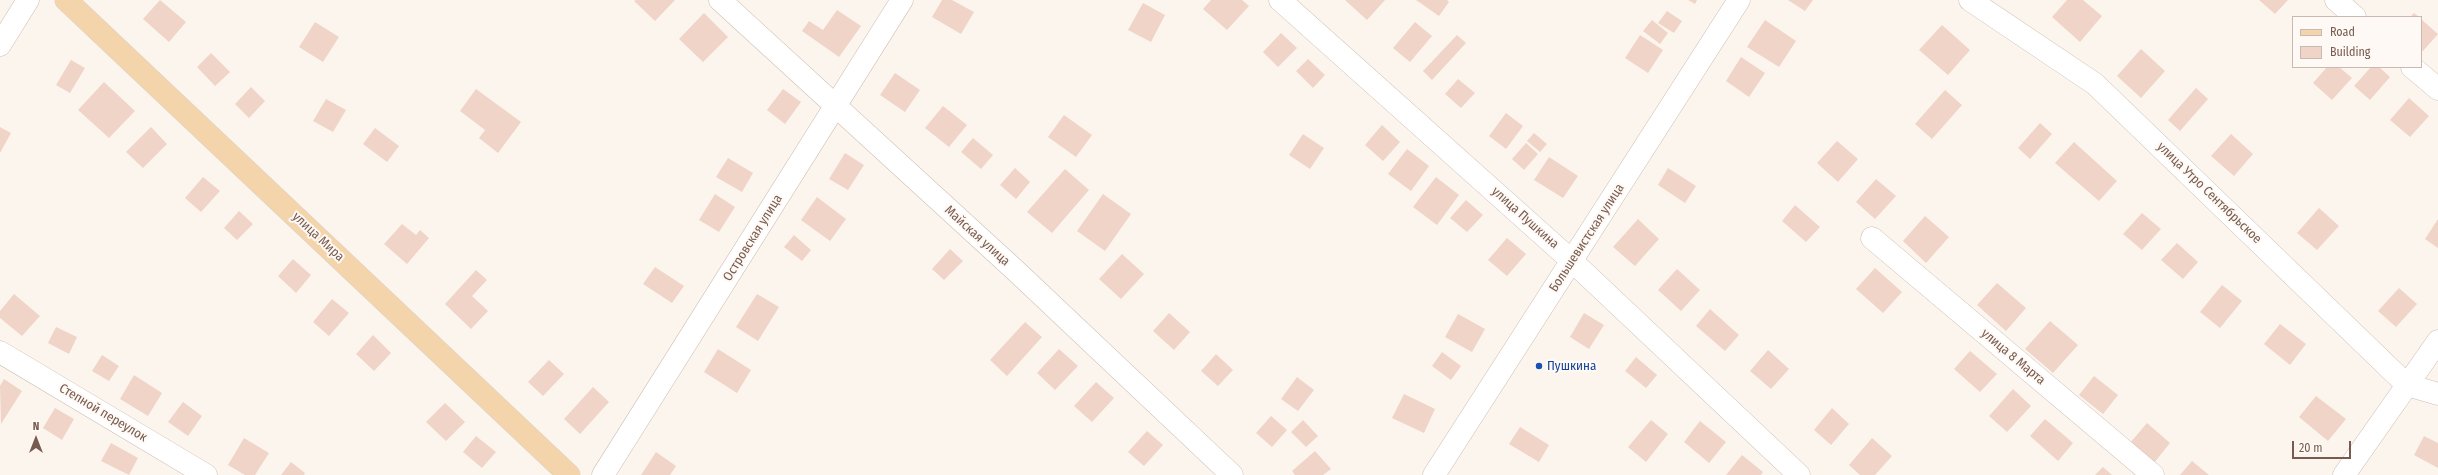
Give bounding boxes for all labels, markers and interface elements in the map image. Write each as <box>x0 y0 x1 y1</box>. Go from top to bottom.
legend <box>2292 16 2422 68</box>
text: Road <box>2330 25 2355 39</box>
text: Building <box>2330 45 2370 59</box>
street label: улица Утро Сентябрьское <box>2153 139 2265 247</box>
street label: Большевистская улица <box>1546 181 1628 295</box>
street label: улица Пушкина <box>1488 184 1562 252</box>
street label: Островская улица <box>720 192 786 284</box>
street label: Майская улица <box>941 203 1013 269</box>
street label: улица Мира <box>289 209 347 265</box>
street label: улица 8 Марта <box>1978 326 2048 388</box>
place label: Пушкина <box>1547 358 1596 374</box>
marker: Пушкина <box>1534 361 1544 371</box>
street label: Степной переулок <box>56 381 150 445</box>
north arrow <box>16 419 56 459</box>
text: N <box>33 420 39 433</box>
scale bar <box>2294 433 2353 459</box>
text: 20 m <box>2299 441 2323 455</box>

